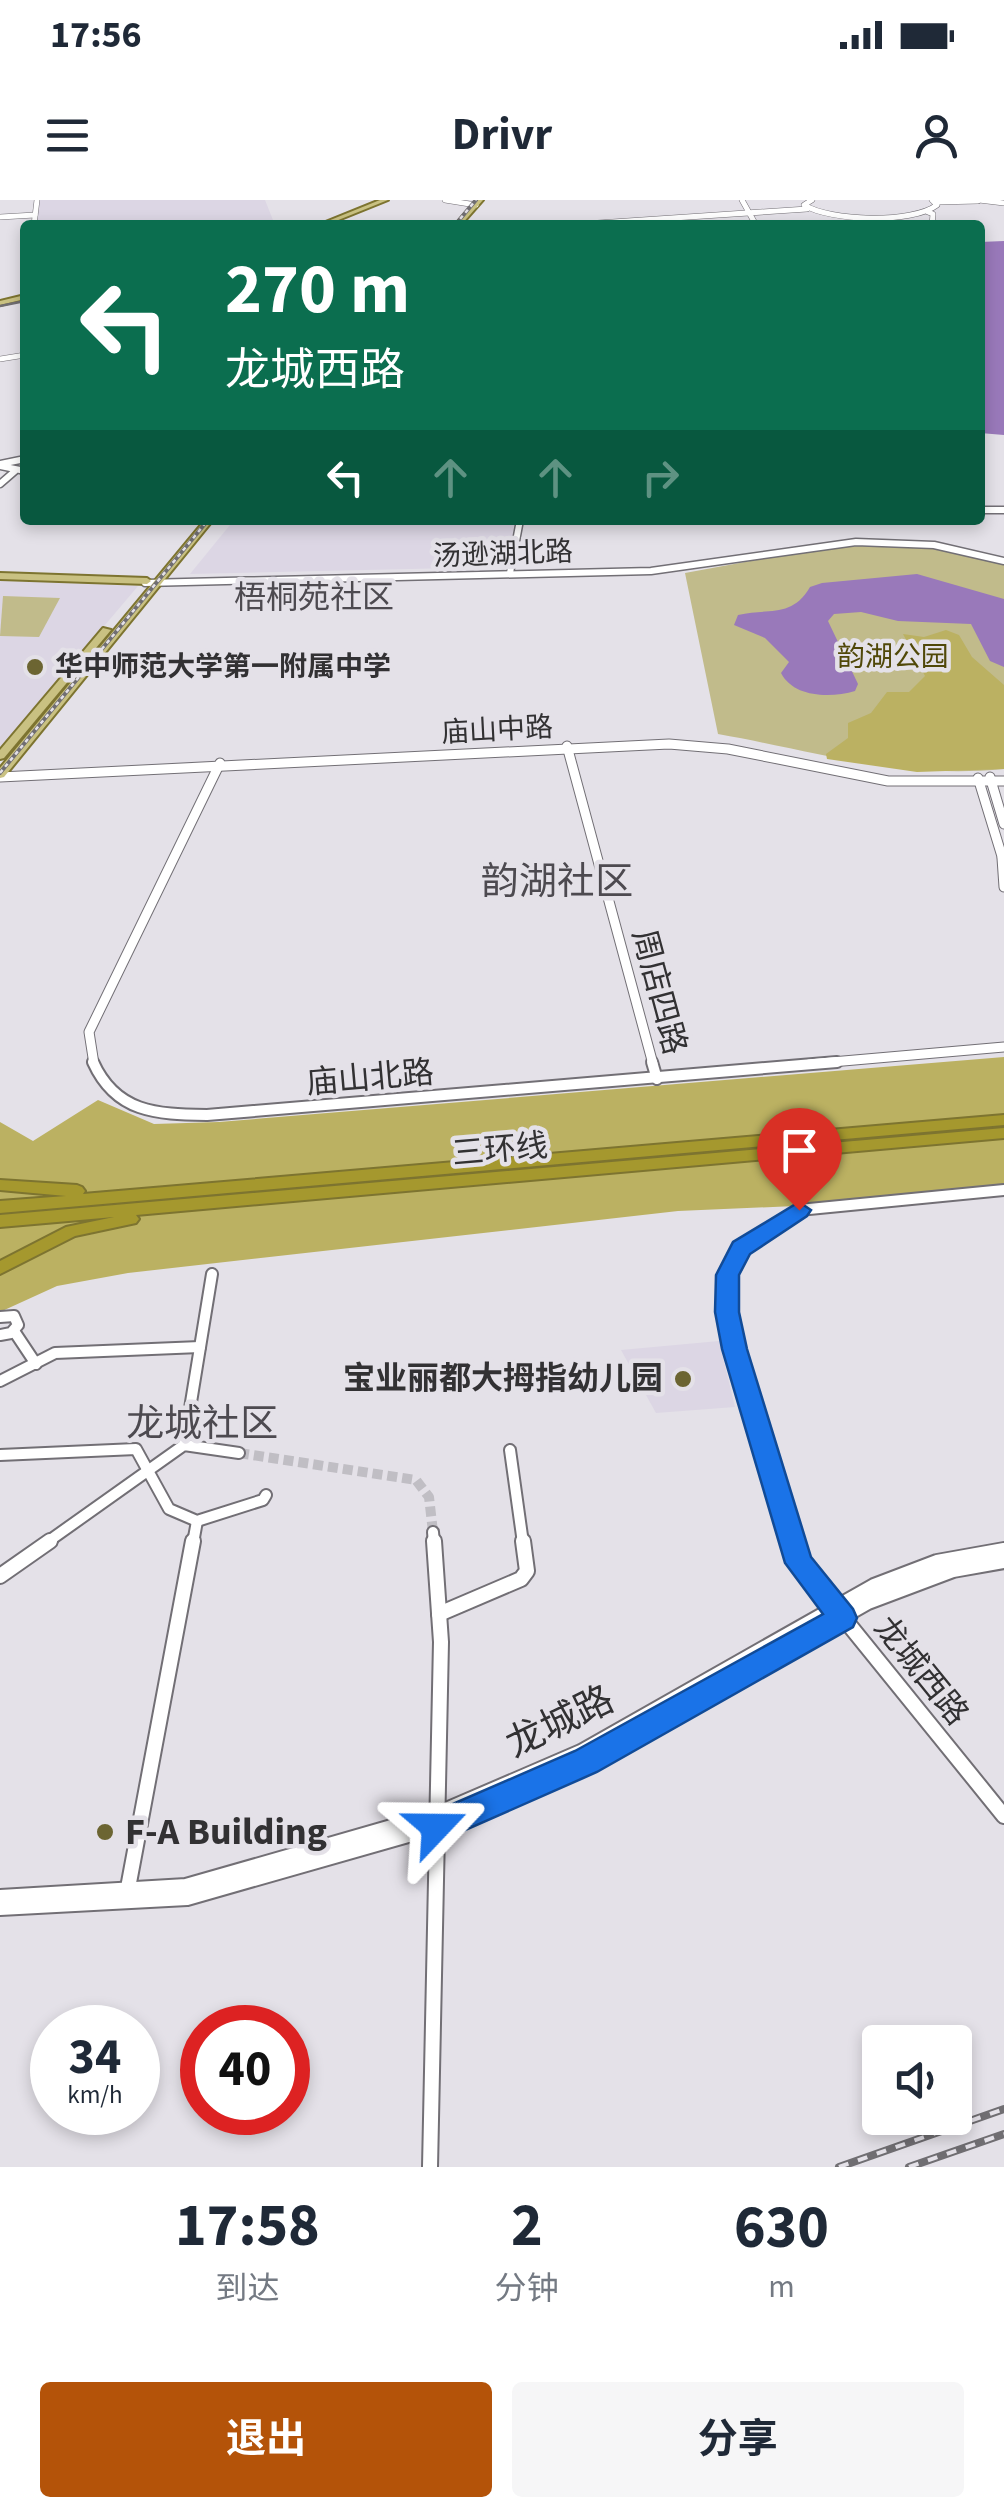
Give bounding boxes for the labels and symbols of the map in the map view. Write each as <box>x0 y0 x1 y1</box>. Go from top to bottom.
street label: 汤逊湖北路 <box>432 532 574 576</box>
district label: 梧桐苑社区 <box>234 575 394 621</box>
park label: 韵湖公园 <box>837 637 949 677</box>
place label: 华中师范大学第一附属中学 <box>55 647 391 687</box>
marker: 华中师范大学第一附属中学 <box>24 656 46 678</box>
street label: 庙山中路 <box>440 707 554 753</box>
district label: 韵湖社区 <box>481 855 633 909</box>
street label: 周店四路 <box>620 924 698 1060</box>
street label: 庙山北路 <box>304 1050 436 1106</box>
pin <box>757 1108 842 1211</box>
street label: 三环线 <box>450 1123 550 1177</box>
place label: 宝业丽都大拇指幼儿园 <box>343 1356 663 1402</box>
marker: 宝业丽都大拇指幼儿园 <box>672 1368 694 1390</box>
district label: 龙城社区 <box>126 1397 278 1451</box>
street label: 龙城西路 <box>863 1607 979 1735</box>
street label: 龙城路 <box>497 1673 623 1771</box>
position arrow <box>384 1775 488 1879</box>
place label: F-A Building <box>125 1805 327 1859</box>
marker: F-A Building <box>94 1821 116 1843</box>
speed limit sign: 40 <box>180 2005 310 2135</box>

